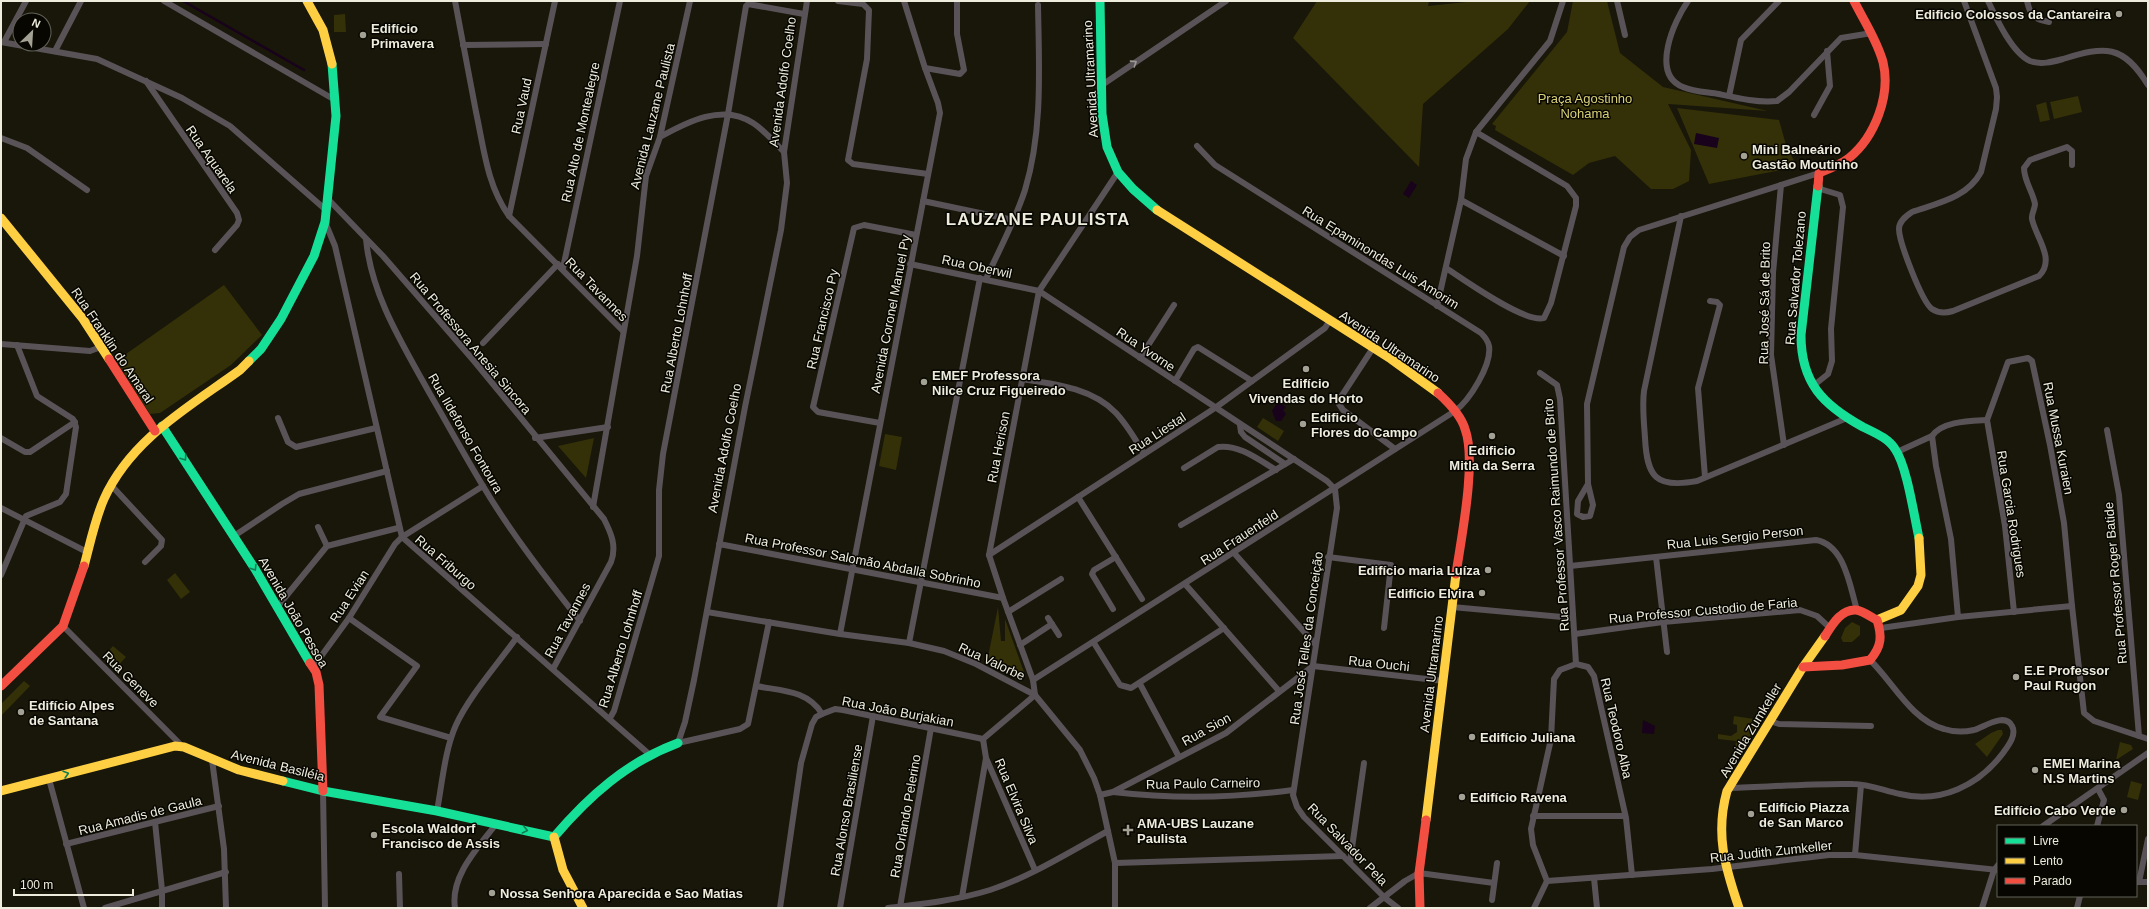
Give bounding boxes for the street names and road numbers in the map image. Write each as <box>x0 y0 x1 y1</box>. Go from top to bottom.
street label: Avenida Adolfo Coelho <box>766 16 799 148</box>
street label: Avenida Ultramarino <box>1080 20 1101 138</box>
street label: Avenida Lauzane Paulista <box>627 41 678 191</box>
street label: Rua Alto de Montealegre <box>558 61 603 204</box>
street label: Rua Vaud <box>508 77 535 135</box>
street label: Rua Aquarela <box>183 123 241 196</box>
street label: Rua Epaminondas Luis Amorim <box>1300 203 1462 312</box>
street label: Rua Salvador Tolezano <box>1782 211 1809 346</box>
street label: Avenida Coronel Manuel Py <box>868 233 913 395</box>
street label: Rua José Sá de Brito <box>1756 241 1773 365</box>
street label: Rua Oberwil <box>940 252 1014 281</box>
street label: Rua Tavannes <box>562 254 631 325</box>
street label: Rua Francisco Py <box>804 267 841 371</box>
street label: Rua Professora Anesia Sincora <box>407 269 535 418</box>
street label: Rua Alberto Lohnhoff <box>657 271 696 394</box>
street label: Rua Franklin do Amaral <box>68 285 157 406</box>
street label: Avenida Ultramarino <box>1337 307 1443 385</box>
street label: Rua Yvorne <box>1113 324 1178 375</box>
street label: Rua Ildefonso Fontoura <box>425 371 506 496</box>
street label: Rua Mussa Kuraien <box>2040 381 2077 496</box>
street label: Avenida Adolfo Coelho <box>705 382 744 514</box>
street label: Rua Professor Vasco Raimundo de Brito <box>1541 398 1572 632</box>
street label: Rua Liestal <box>1126 409 1189 457</box>
street label: Rua Herison <box>984 410 1013 484</box>
street label: Rua Garcia Rodrigues <box>1994 449 2029 579</box>
street label: Rua Professor Roger Batide <box>2101 501 2130 665</box>
street label: Rua Frauenfeld <box>1198 507 1281 568</box>
street label: Rua Luis Sergio Person <box>1666 523 1804 552</box>
street label: Rua Professor Salomão Abdalla Sobrinho <box>744 530 982 591</box>
street label: Rua Friburgo <box>412 532 479 593</box>
street label: Rua José Telles da Conceição <box>1287 551 1326 726</box>
street label: Avenida João Pessoa <box>256 554 332 671</box>
street label: Rua Evian <box>327 567 372 626</box>
street label: Rua Tavannes <box>541 580 594 660</box>
street label: Rua Alberto Lohnhoff <box>595 588 646 710</box>
street label: Rua Professor Custodio de Faria <box>1608 595 1799 626</box>
street label: Avenida Ultramarino <box>1417 615 1446 733</box>
street label: Rua Valorbe <box>956 640 1027 683</box>
street label: Rua Geneve <box>100 648 162 710</box>
street label: Rua Ouchi <box>1348 653 1410 674</box>
street label: Rua Teodoro Alba <box>1598 676 1636 781</box>
street label: Avenida Zumkeller <box>1716 680 1785 780</box>
street label: Rua João Burjakian <box>841 693 955 730</box>
street label: Rua Sion <box>1179 710 1233 749</box>
street label: Rua Alonso Brasiliense <box>827 743 865 877</box>
street label: Avenida Basiléia <box>230 747 327 785</box>
street label: Rua Orlando Pelerino <box>887 753 924 879</box>
street label: Rua Elvira Silva <box>992 756 1042 847</box>
street label: Rua Paulo Carneiro <box>1146 775 1260 792</box>
street label: Rua Amadis de Gaula <box>77 793 204 838</box>
street label: Rua Salvador Pela <box>1305 800 1391 889</box>
street label: Rua Judith Zumkeller <box>1709 838 1834 865</box>

